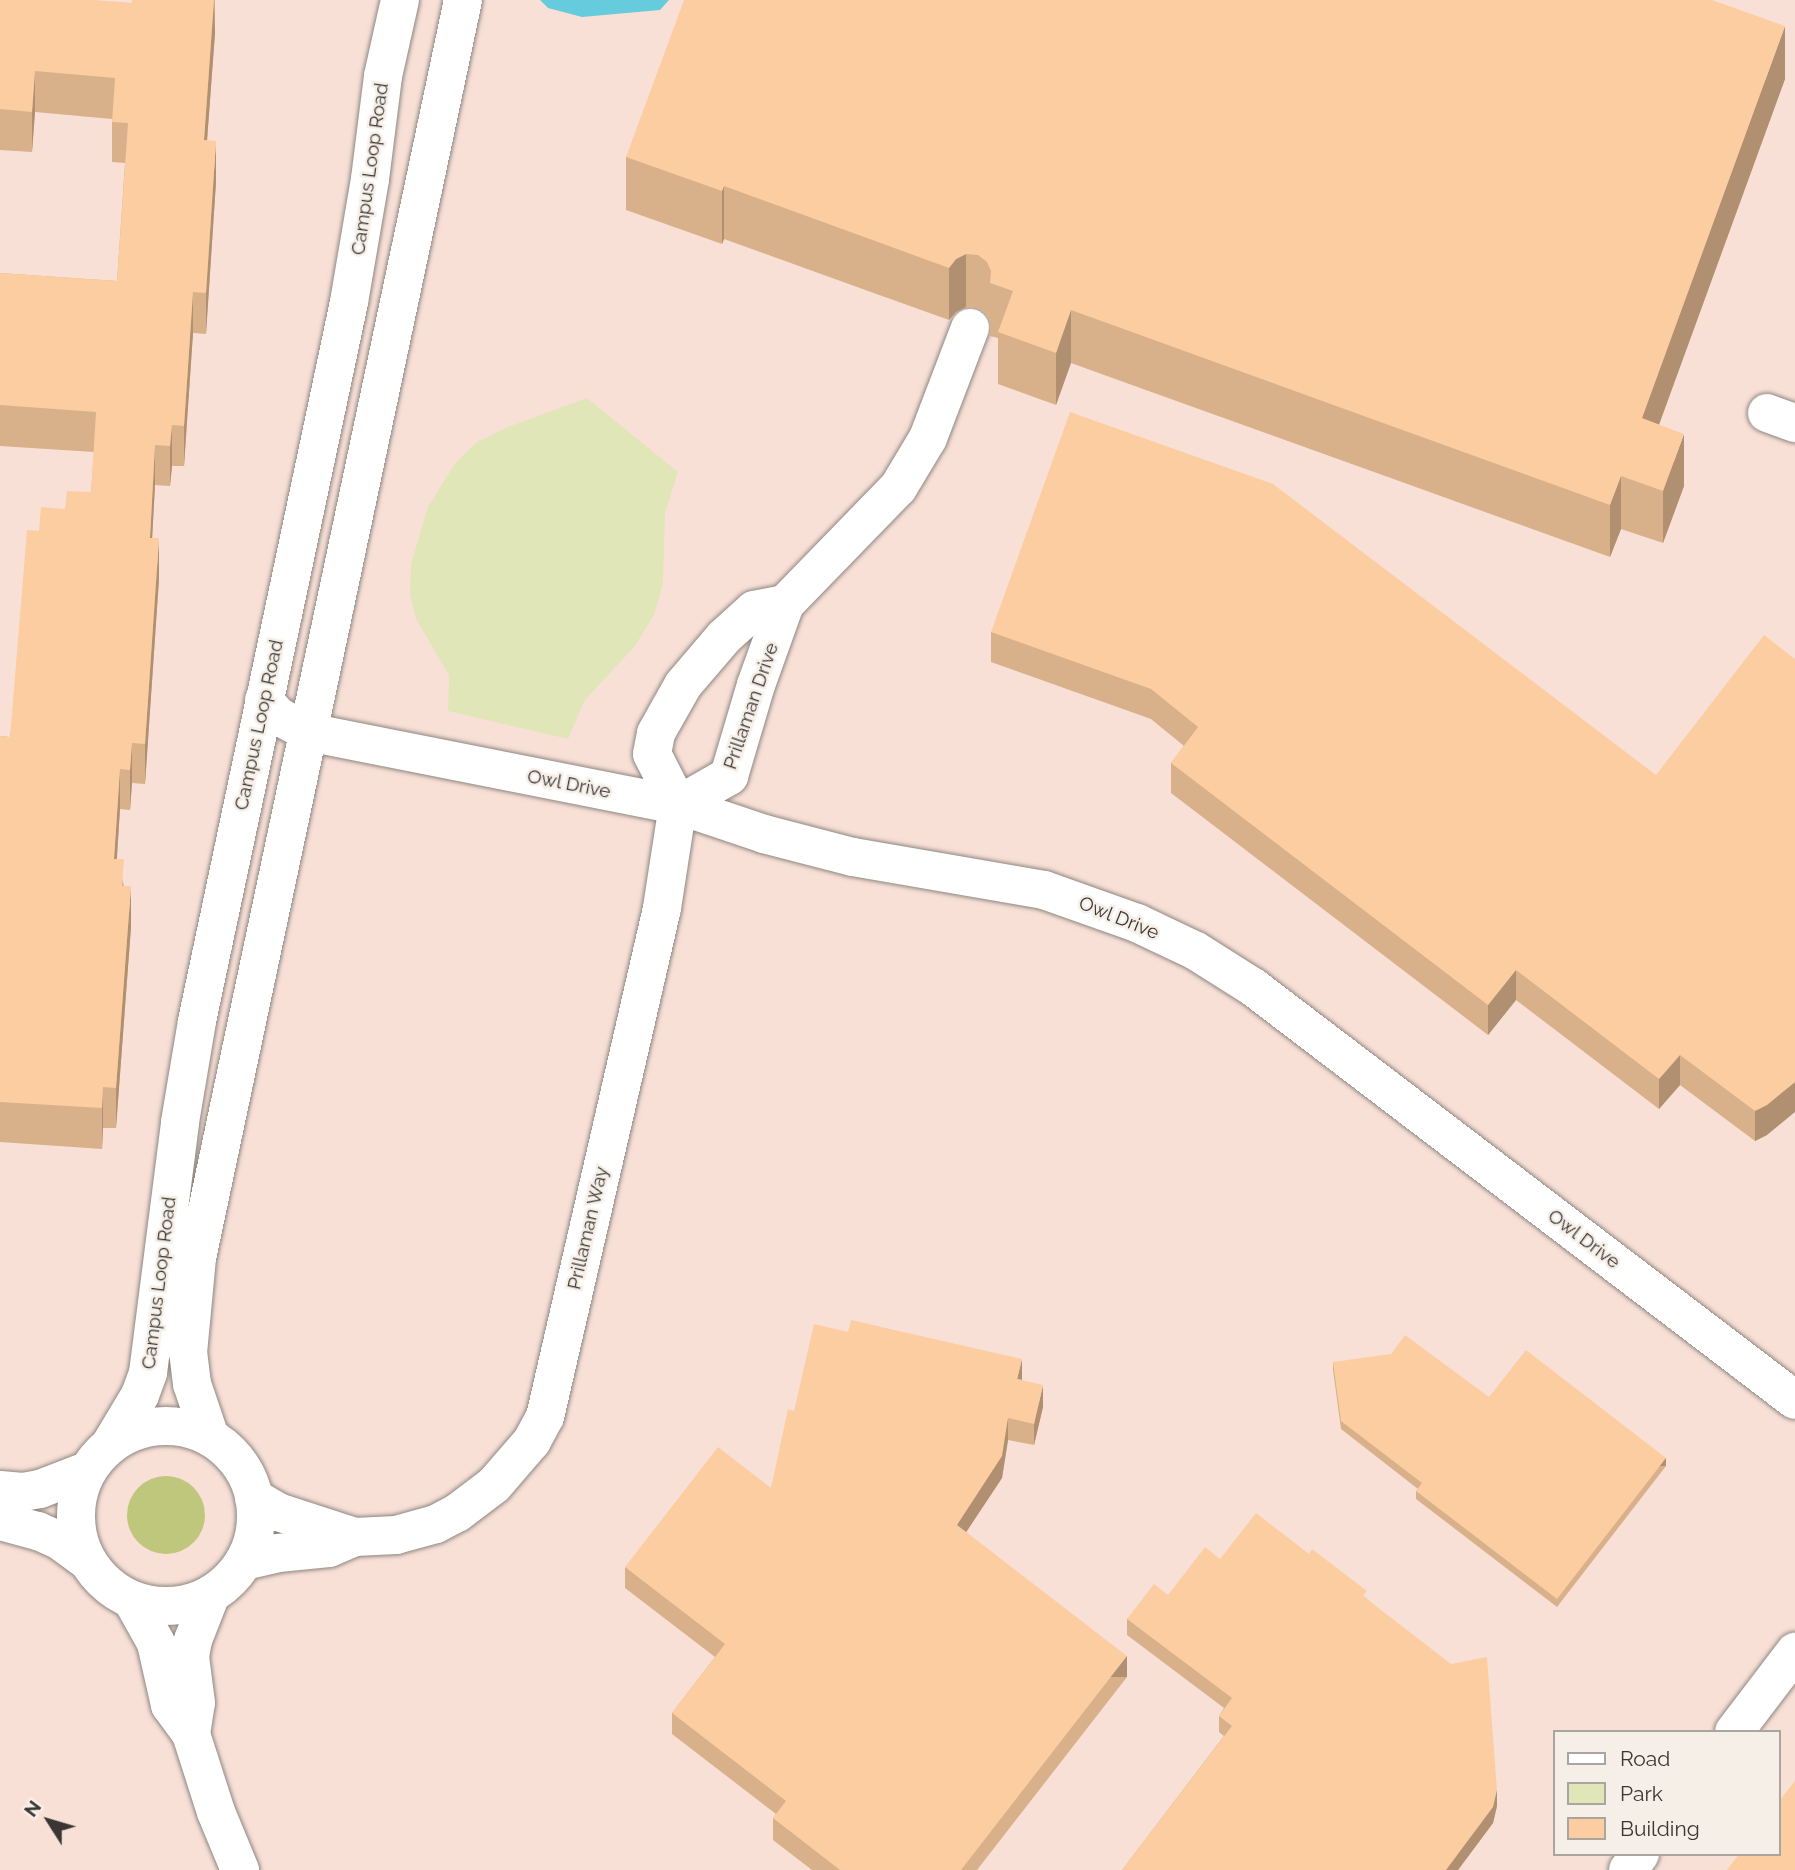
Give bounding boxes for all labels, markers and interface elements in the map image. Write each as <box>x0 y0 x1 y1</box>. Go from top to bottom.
street label: Campus Loop Road <box>347 82 393 256</box>
street label: Campus Loop Road <box>230 638 288 812</box>
street label: Prillaman Drive <box>719 640 783 772</box>
street label: Owl Drive <box>525 765 613 803</box>
street label: Owl Drive <box>1075 891 1163 945</box>
street label: Prillaman Way <box>563 1164 613 1292</box>
street label: Campus Loop Road <box>137 1196 181 1370</box>
street label: Owl Drive <box>1543 1204 1625 1274</box>
legend <box>1554 1730 1781 1856</box>
text: Road <box>1620 1746 1670 1771</box>
text: Park <box>1620 1781 1663 1806</box>
north arrow <box>14 1786 84 1856</box>
text: N <box>19 1796 45 1821</box>
text: Building <box>1620 1816 1700 1841</box>

